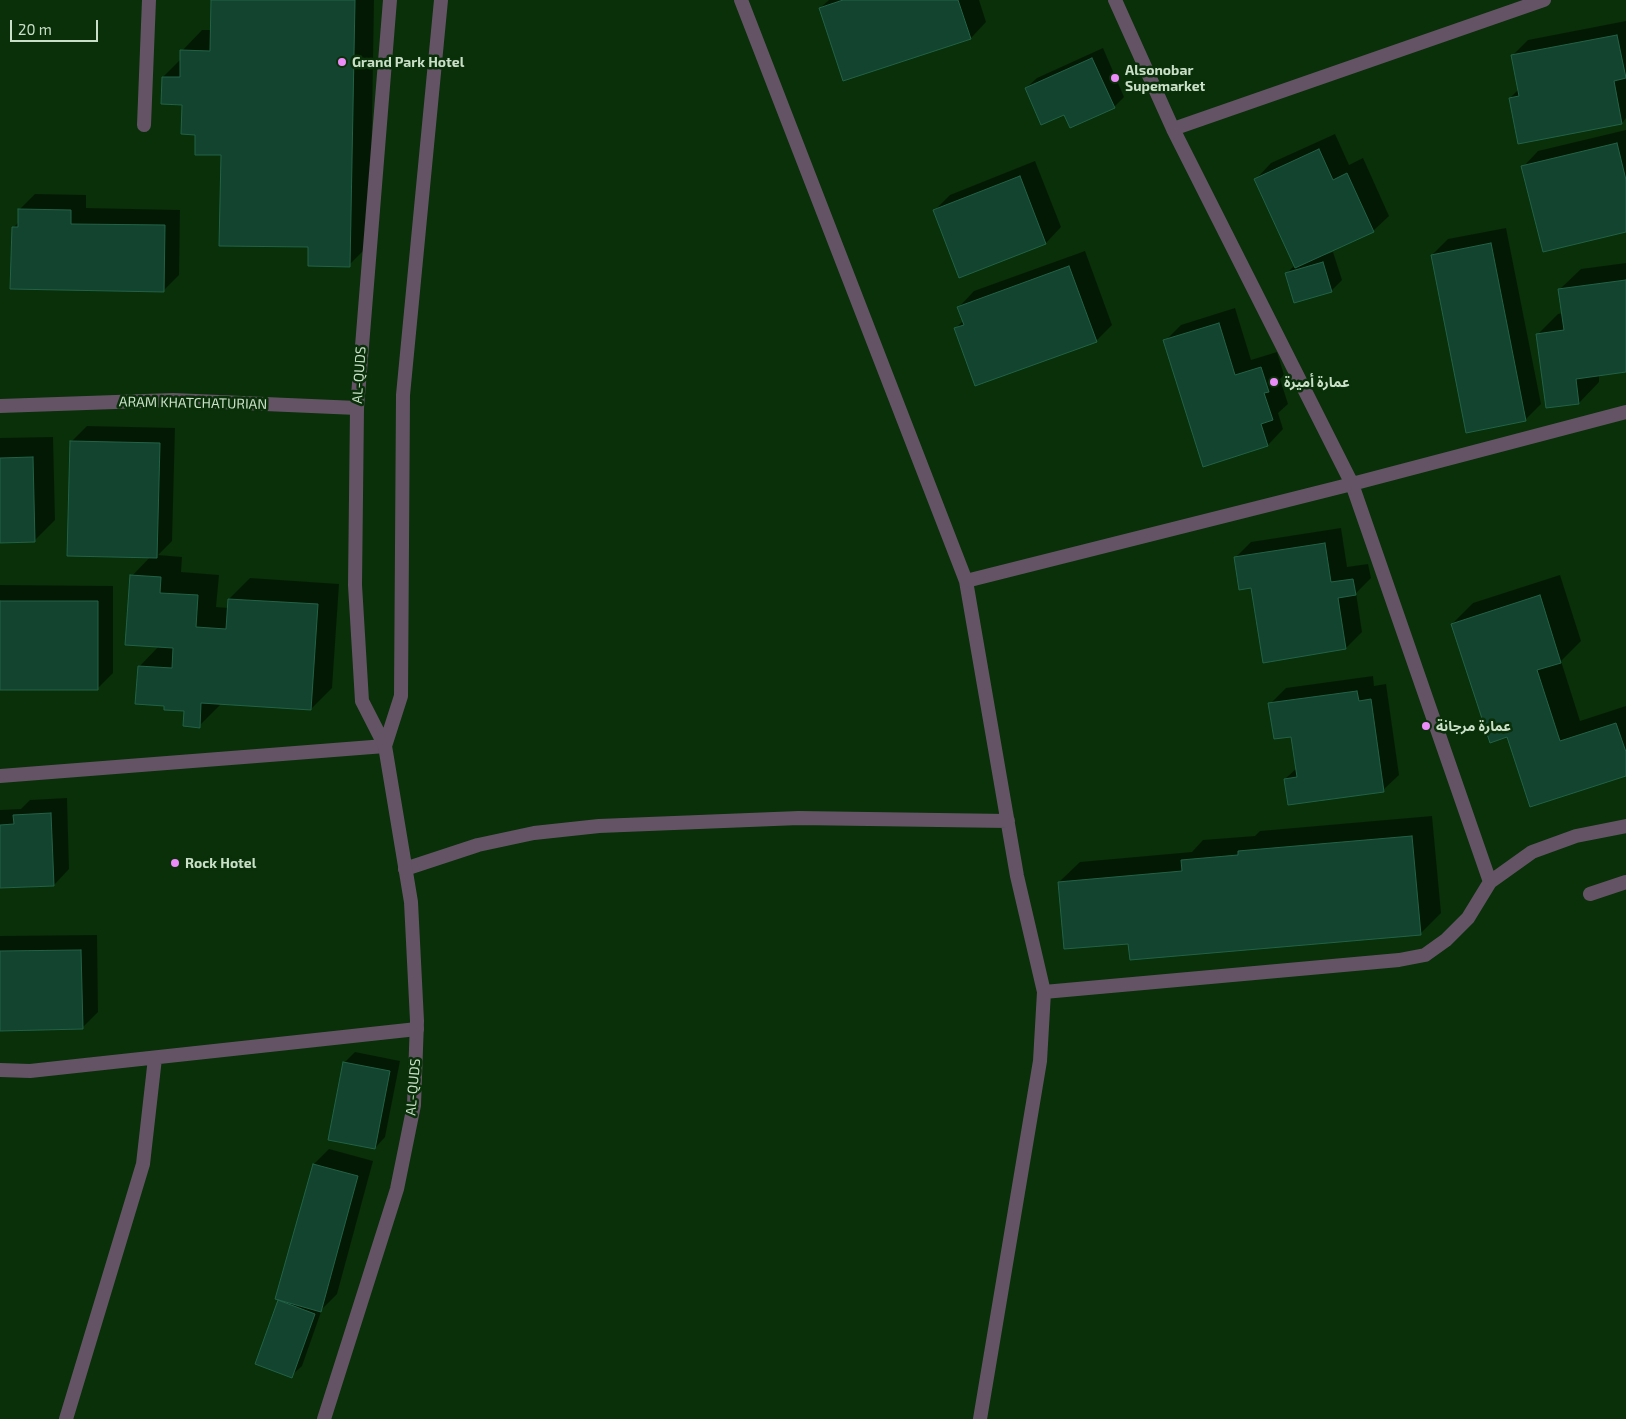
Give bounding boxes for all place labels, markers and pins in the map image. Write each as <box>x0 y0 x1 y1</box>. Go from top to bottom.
place label: Grand Park Hotel <box>352 54 464 70</box>
marker: Grand Park Hotel <box>336 56 348 68</box>
place label: Alsonobar Supemarket <box>1125 62 1205 94</box>
marker: Alsonobar Supemarket <box>1109 72 1121 84</box>
place label: عمارة أميرة <box>1284 374 1350 390</box>
marker: عمارة أميرة <box>1268 376 1280 388</box>
place label: عمارة مرجانة <box>1436 718 1511 734</box>
marker: عمارة مرجانة <box>1420 720 1432 732</box>
place label: Rock Hotel <box>185 855 256 871</box>
marker: Rock Hotel <box>169 857 181 869</box>

